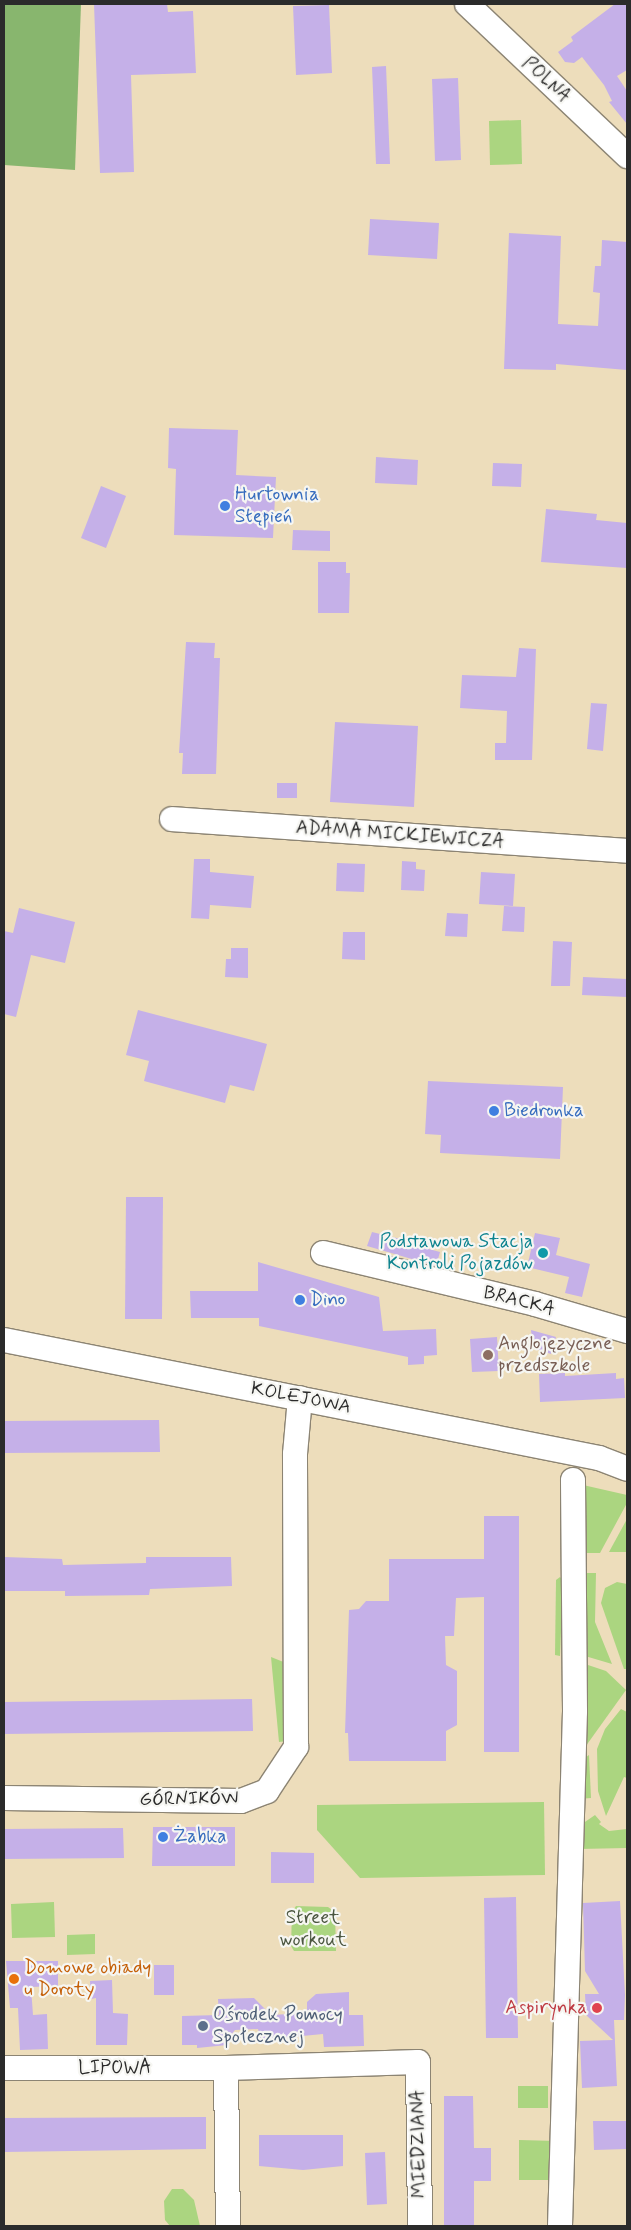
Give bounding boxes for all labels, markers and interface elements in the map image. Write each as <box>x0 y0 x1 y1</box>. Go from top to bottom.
street label: POLNA <box>517 52 575 108</box>
place label: Hurtownia Stępień <box>235 484 319 528</box>
marker: Hurtownia Stępień <box>219 500 231 512</box>
street label: ADAMA MICKIEWICZA <box>296 816 504 854</box>
place label: Biedronka <box>504 1100 584 1122</box>
marker: Biedronka <box>488 1105 500 1117</box>
place label: Podstawowa Stacja Kontroli Pojazdów <box>384 1231 533 1275</box>
marker: Podstawowa Stacja Kontroli Pojazdów <box>537 1247 549 1259</box>
street label: BRACKA <box>481 1281 557 1321</box>
place label: Dino <box>310 1289 345 1311</box>
marker: Dino <box>294 1294 306 1306</box>
place label: Anglojęzyczne przedszkole <box>498 1333 612 1377</box>
marker: Anglojęzyczne przedszkole <box>482 1349 494 1361</box>
street label: KOLEJOWA <box>249 1377 353 1419</box>
street label: GÓRNIKÓW <box>139 1787 239 1811</box>
place label: Żabka <box>173 1826 226 1848</box>
marker: Żabka <box>157 1831 169 1843</box>
park label: Street workout <box>279 1907 347 1951</box>
place label: Domowe obiady u Doroty <box>24 1957 151 2001</box>
marker: Domowe obiady u Doroty <box>8 1973 20 1985</box>
place label: Aspirynka <box>505 1997 587 2019</box>
marker: Aspirynka <box>591 2002 603 2014</box>
place label: Ośrodek Pomocy Społecznej <box>213 2004 343 2048</box>
marker: Ośrodek Pomocy Społecznej <box>197 2020 209 2032</box>
street label: LIPOWA <box>78 2057 152 2079</box>
street label: MIEDZIANA <box>407 2090 431 2198</box>

